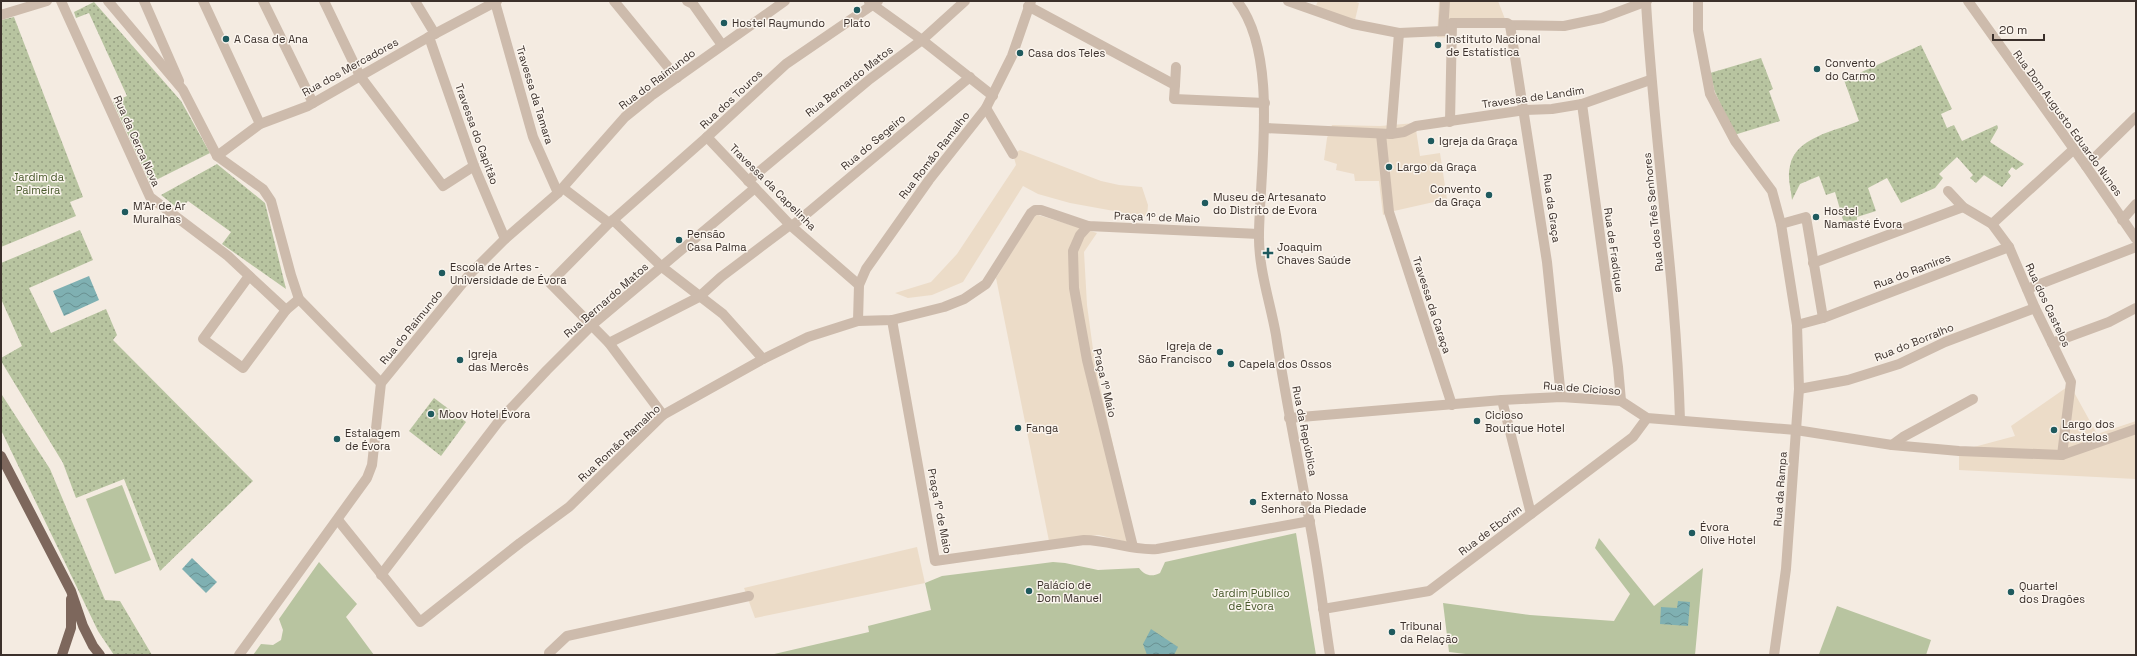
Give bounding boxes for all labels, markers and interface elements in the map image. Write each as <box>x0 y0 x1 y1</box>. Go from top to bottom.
marker: Plato <box>852 5 862 15</box>
place label: Hostel Raymundo <box>732 16 825 30</box>
place label: Plato <box>844 16 871 30</box>
scale bar <box>1993 16 2044 42</box>
marker: Hostel Raymundo <box>719 18 729 28</box>
text: 20 m <box>1999 22 2027 38</box>
place label: A Casa de Ana <box>234 32 309 46</box>
place label: Instituto Nacional de Estatística <box>1446 32 1540 59</box>
marker: A Casa de Ana <box>221 34 231 44</box>
street label: Rua dos Mercadores <box>299 35 401 99</box>
marker: Instituto Nacional de Estatística <box>1433 40 1443 50</box>
street label: Rua Bernardo Matos <box>802 42 896 120</box>
street label: Travessa da Tamara <box>513 44 557 147</box>
street label: Rua do Raimundo <box>616 46 698 112</box>
place label: Casa dos Teles <box>1028 46 1106 60</box>
street label: Rua Dom Augusto Eduardo Nunes <box>2010 47 2126 199</box>
marker: Casa dos Teles <box>1015 48 1025 58</box>
place label: Convento do Carmo <box>1825 56 1876 83</box>
marker: Convento do Carmo <box>1812 64 1822 74</box>
street label: Rua dos Touros <box>697 66 765 132</box>
street label: Travessa do Capitão <box>452 82 502 187</box>
street label: Travessa de Landim <box>1481 83 1585 111</box>
street label: Rua da Cerca Nova <box>111 93 164 189</box>
street label: Rua Romão Ramalho <box>896 108 973 202</box>
street label: Rua do Segeiro <box>838 111 908 173</box>
place label: Igreja da Graça <box>1439 134 1518 148</box>
marker: Igreja da Graça <box>1426 136 1436 146</box>
street label: Travessa da Capelinha <box>727 141 820 234</box>
street label: Rua dos Três Senhores <box>1640 152 1666 272</box>
place label: Largo da Graça <box>1397 160 1477 174</box>
marker: Largo da Graça <box>1384 162 1394 172</box>
park label: Jardim da Palmeira <box>12 170 65 197</box>
street label: Rua da Graça <box>1540 173 1564 244</box>
place label: Convento da Graça <box>1430 182 1482 209</box>
place label: Museu de Artesanato do Distrito de Evora <box>1213 190 1326 217</box>
marker: Convento da Graça <box>1484 190 1494 200</box>
marker: Museu de Artesanato do Distrito de Evora <box>1200 198 1210 208</box>
place label: M'Ar de Ar Muralhas <box>133 199 186 226</box>
place label: Hostel Namasté Évora <box>1824 204 1903 231</box>
marker: M'Ar de Ar Muralhas <box>120 207 130 217</box>
street label: Rua de Fradique <box>1601 207 1627 293</box>
street label: Praça 1º de Maio <box>1114 208 1201 226</box>
marker: Hostel Namasté Évora <box>1811 212 1821 222</box>
place label: Pensão Casa Palma <box>687 227 747 254</box>
marker: Pensão Casa Palma <box>674 235 684 245</box>
place label: Joaquim Chaves Saúde <box>1277 240 1351 267</box>
marker: Joaquim Chaves Saúde <box>1262 247 1274 259</box>
street label: Rua do Ramires <box>1872 250 1953 292</box>
street label: Travessa da Caraça <box>1410 255 1455 356</box>
street label: Rua Bernardo Matos <box>561 259 651 341</box>
place label: Escola de Artes - Universidade de Évora <box>450 260 567 287</box>
street label: Rua dos Castelos <box>2022 261 2074 349</box>
marker: Escola de Artes - Universidade de Évora <box>437 268 447 278</box>
street label: Rua do Raimundo <box>377 287 446 367</box>
street label: Rua do Borralho <box>1872 320 1956 364</box>
place label: Igreja de São Francisco <box>1138 339 1212 366</box>
place label: Igreja das Mercês <box>468 347 529 374</box>
street label: Praça 1º Maio <box>1090 347 1120 419</box>
marker: Igreja de São Francisco <box>1215 347 1225 357</box>
marker: Igreja das Mercês <box>455 355 465 365</box>
place label: Capela dos Ossos <box>1239 357 1332 371</box>
marker: Capela dos Ossos <box>1226 359 1236 369</box>
street label: Rua de Cicioso <box>1543 378 1621 398</box>
street label: Rua da República <box>1289 385 1321 478</box>
street label: Rua Romão Ramalho <box>575 401 663 485</box>
place label: Moov Hotel Évora <box>439 407 531 421</box>
place label: Cicioso Boutique Hotel <box>1485 408 1565 435</box>
marker: Moov Hotel Évora <box>426 409 436 419</box>
marker: Cicioso Boutique Hotel <box>1472 416 1482 426</box>
place label: Largo dos Castelos <box>2062 417 2115 444</box>
place label: Fanga <box>1026 421 1059 435</box>
marker: Fanga <box>1013 423 1023 433</box>
marker: Largo dos Castelos <box>2049 425 2059 435</box>
place label: Estalagem de Évora <box>345 426 400 453</box>
marker: Estalagem de Évora <box>332 434 342 444</box>
street label: Rua da Rampa <box>1770 450 1790 527</box>
street label: Praça 1º de Maio <box>925 467 955 555</box>
place label: Externato Nossa Senhora da Piedade <box>1261 489 1367 516</box>
marker: Externato Nossa Senhora da Piedade <box>1248 497 1258 507</box>
street label: Rua de Eborim <box>1456 502 1524 558</box>
place label: Évora Olive Hotel <box>1700 520 1756 547</box>
marker: Évora Olive Hotel <box>1687 528 1697 538</box>
place label: Palácio de Dom Manuel <box>1037 578 1102 605</box>
place label: Quartel dos Dragões <box>2019 579 2085 606</box>
marker: Palácio de Dom Manuel <box>1024 586 1034 596</box>
park label: Jardim Público de Évora <box>1212 586 1290 613</box>
marker: Quartel dos Dragões <box>2006 587 2016 597</box>
place label: Tribunal da Relação <box>1400 619 1458 646</box>
marker: Tribunal da Relação <box>1387 627 1397 637</box>

